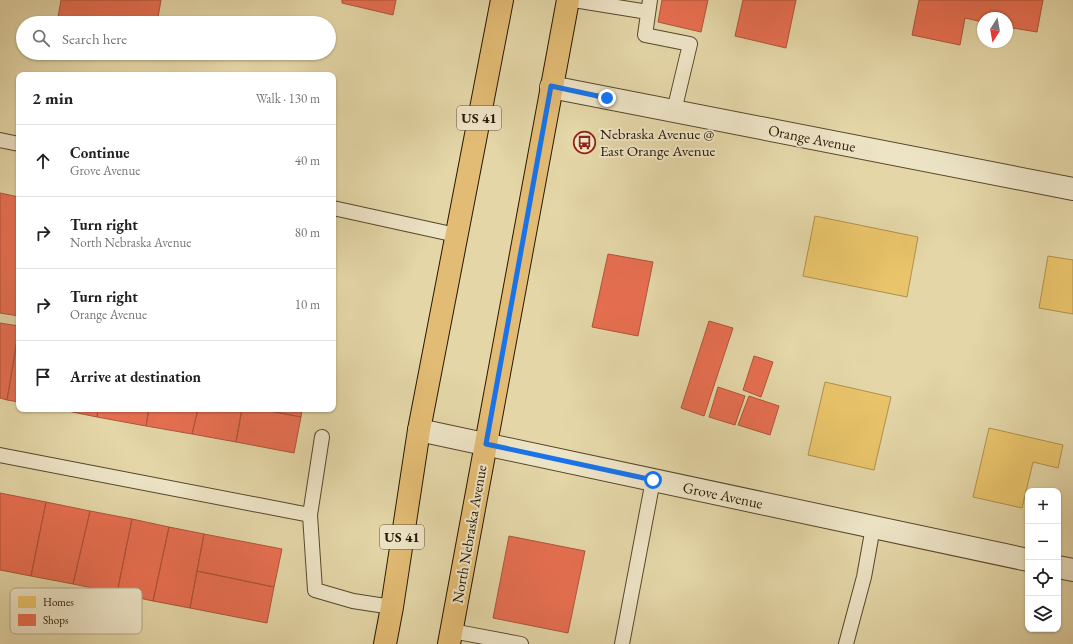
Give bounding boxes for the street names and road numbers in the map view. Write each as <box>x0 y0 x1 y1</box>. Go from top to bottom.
road number: US 41 <box>457 106 501 130</box>
street label: Orange Avenue <box>767 120 858 156</box>
street label: North Nebraska Avenue <box>447 463 491 605</box>
street label: Grove Avenue <box>681 477 765 513</box>
road number: US 41 <box>380 525 424 549</box>

